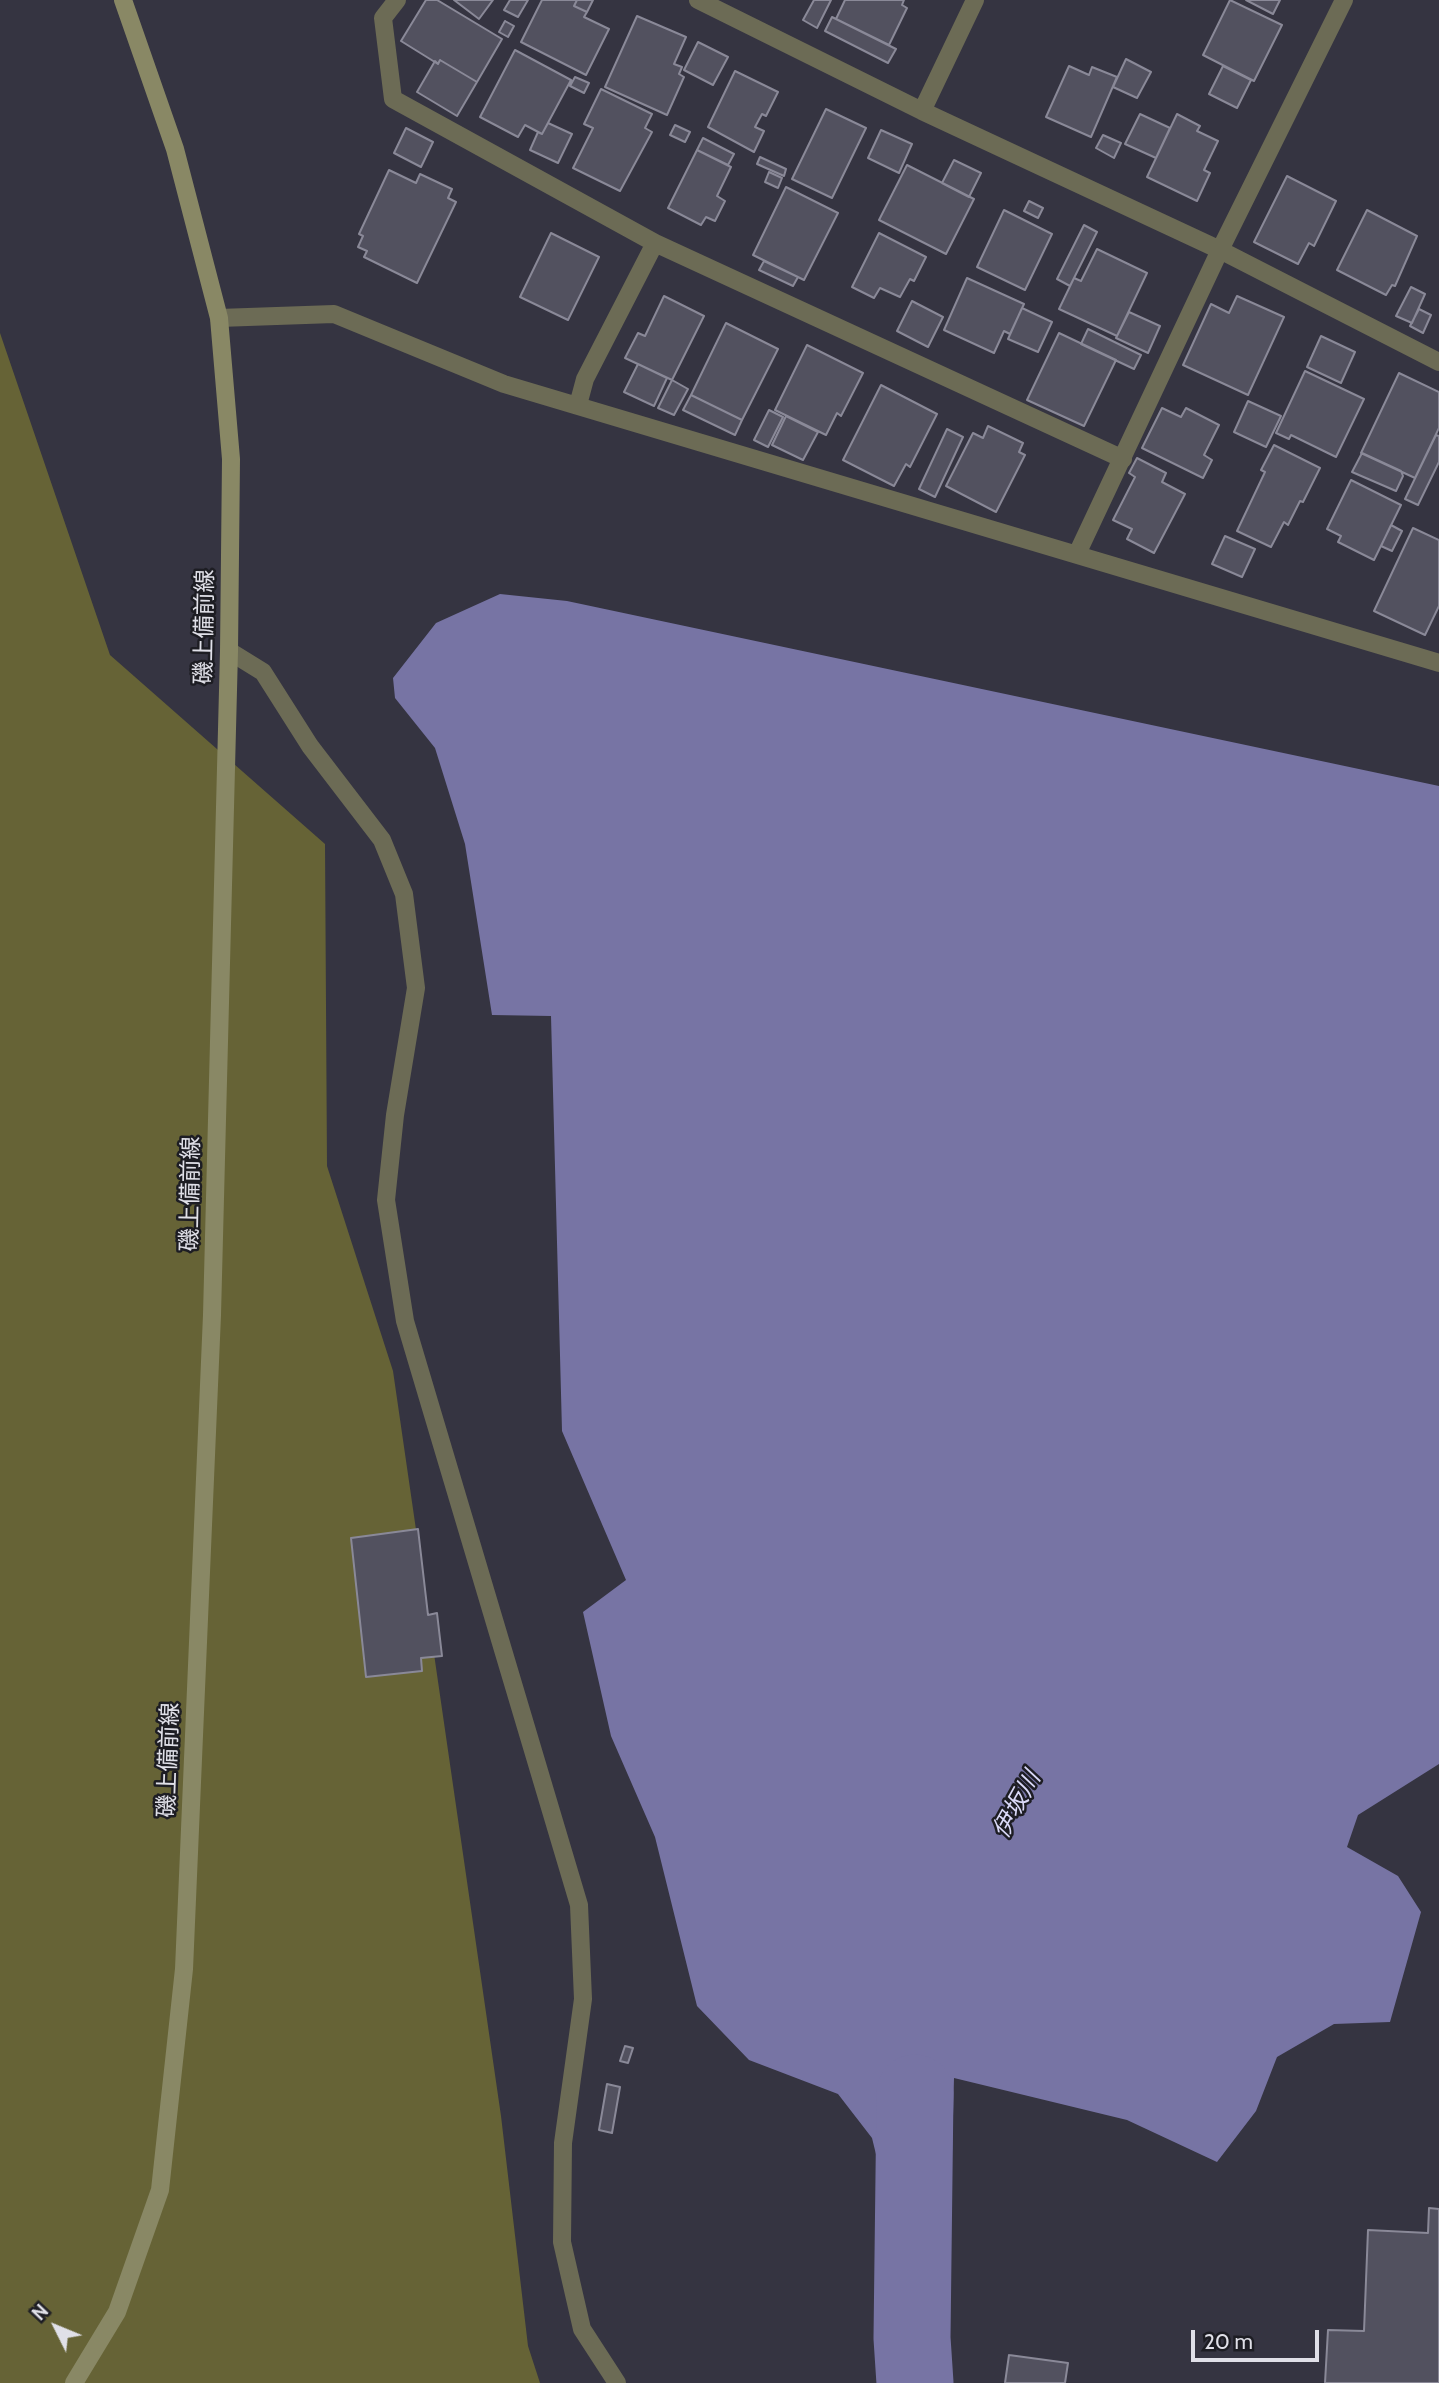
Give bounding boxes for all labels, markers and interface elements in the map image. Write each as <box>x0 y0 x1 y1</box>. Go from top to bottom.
street label: 磯上備前線 <box>190 569 220 685</box>
street label: 磯上備前線 <box>176 1136 206 1252</box>
street label: 磯上備前線 <box>153 1702 185 1818</box>
water label: 伊坂川 <box>987 1767 1047 1843</box>
north arrow <box>21 2292 91 2362</box>
text: N <box>27 2300 53 2325</box>
scale bar <box>1194 2316 1322 2360</box>
text: 20 m <box>1204 2329 1253 2354</box>

